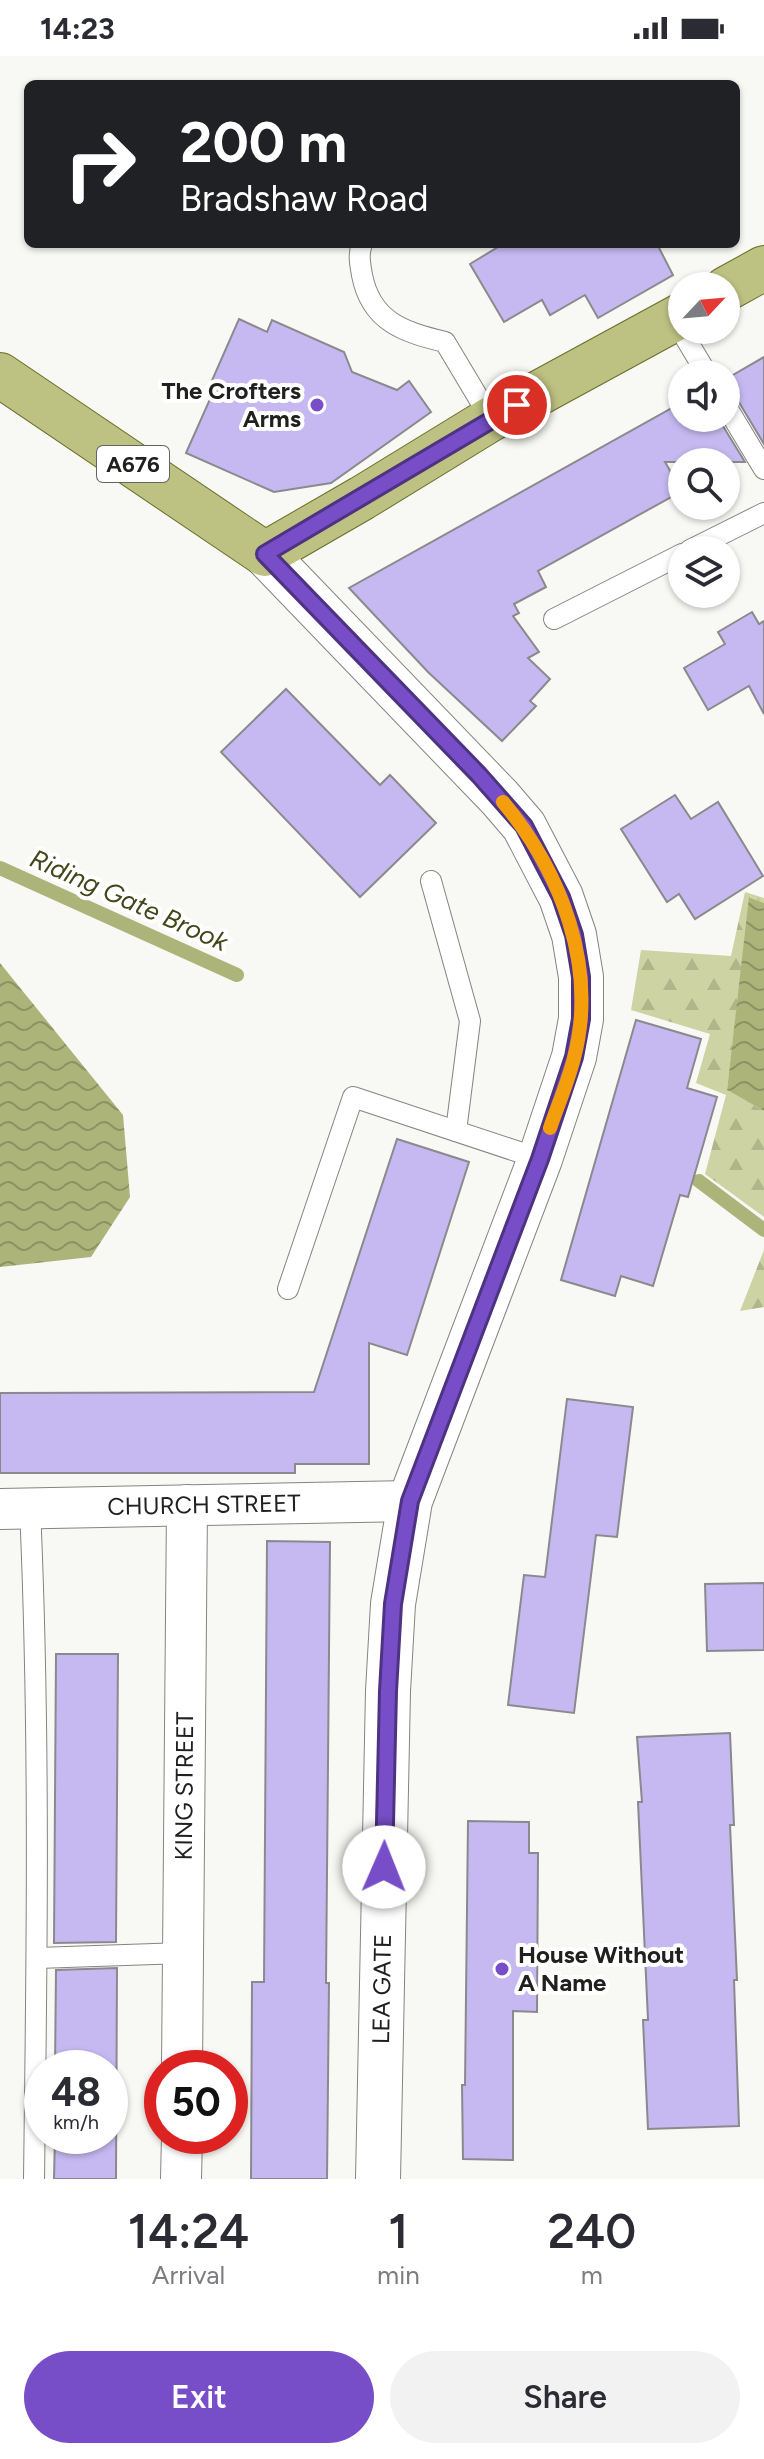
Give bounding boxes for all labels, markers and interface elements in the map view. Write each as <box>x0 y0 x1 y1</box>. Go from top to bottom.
text: 14:23 <box>40 10 115 47</box>
text: 200 m <box>180 109 347 176</box>
icon: right <box>48 112 152 216</box>
text: Bradshaw Road <box>180 177 429 220</box>
north arrow <box>668 272 740 344</box>
map controls <box>668 272 740 608</box>
button: sound <box>668 360 740 432</box>
pin <box>483 371 551 439</box>
place label: The Crofters Arms <box>161 376 301 433</box>
icon: arrive <box>495 383 539 427</box>
marker: The Crofters Arms <box>308 396 326 414</box>
road number: A676 <box>97 446 169 482</box>
button: search <box>668 448 740 520</box>
button: layers <box>668 536 740 608</box>
water label: Riding Gate Brook <box>25 842 234 959</box>
street label: CHURCH STREET <box>107 1488 301 1521</box>
street label: KING STREET <box>169 1712 199 1860</box>
position arrow <box>342 1825 426 1909</box>
street label: LEA GATE <box>366 1934 397 2044</box>
place label: House Without A Name <box>518 1940 684 1997</box>
marker: House Without A Name <box>493 1960 511 1978</box>
speed limit sign: 50 <box>144 2050 248 2154</box>
text: 48 <box>51 2068 101 2116</box>
text: km/h <box>53 2110 99 2134</box>
text: 14:24 <box>128 2202 249 2260</box>
text: 1 <box>388 2202 408 2260</box>
text: 240 <box>548 2202 636 2260</box>
text: Arrival <box>152 2259 225 2291</box>
text: min <box>377 2259 420 2291</box>
text: m <box>581 2259 603 2291</box>
button: Exit <box>24 2351 374 2443</box>
button: Share <box>390 2351 740 2443</box>

